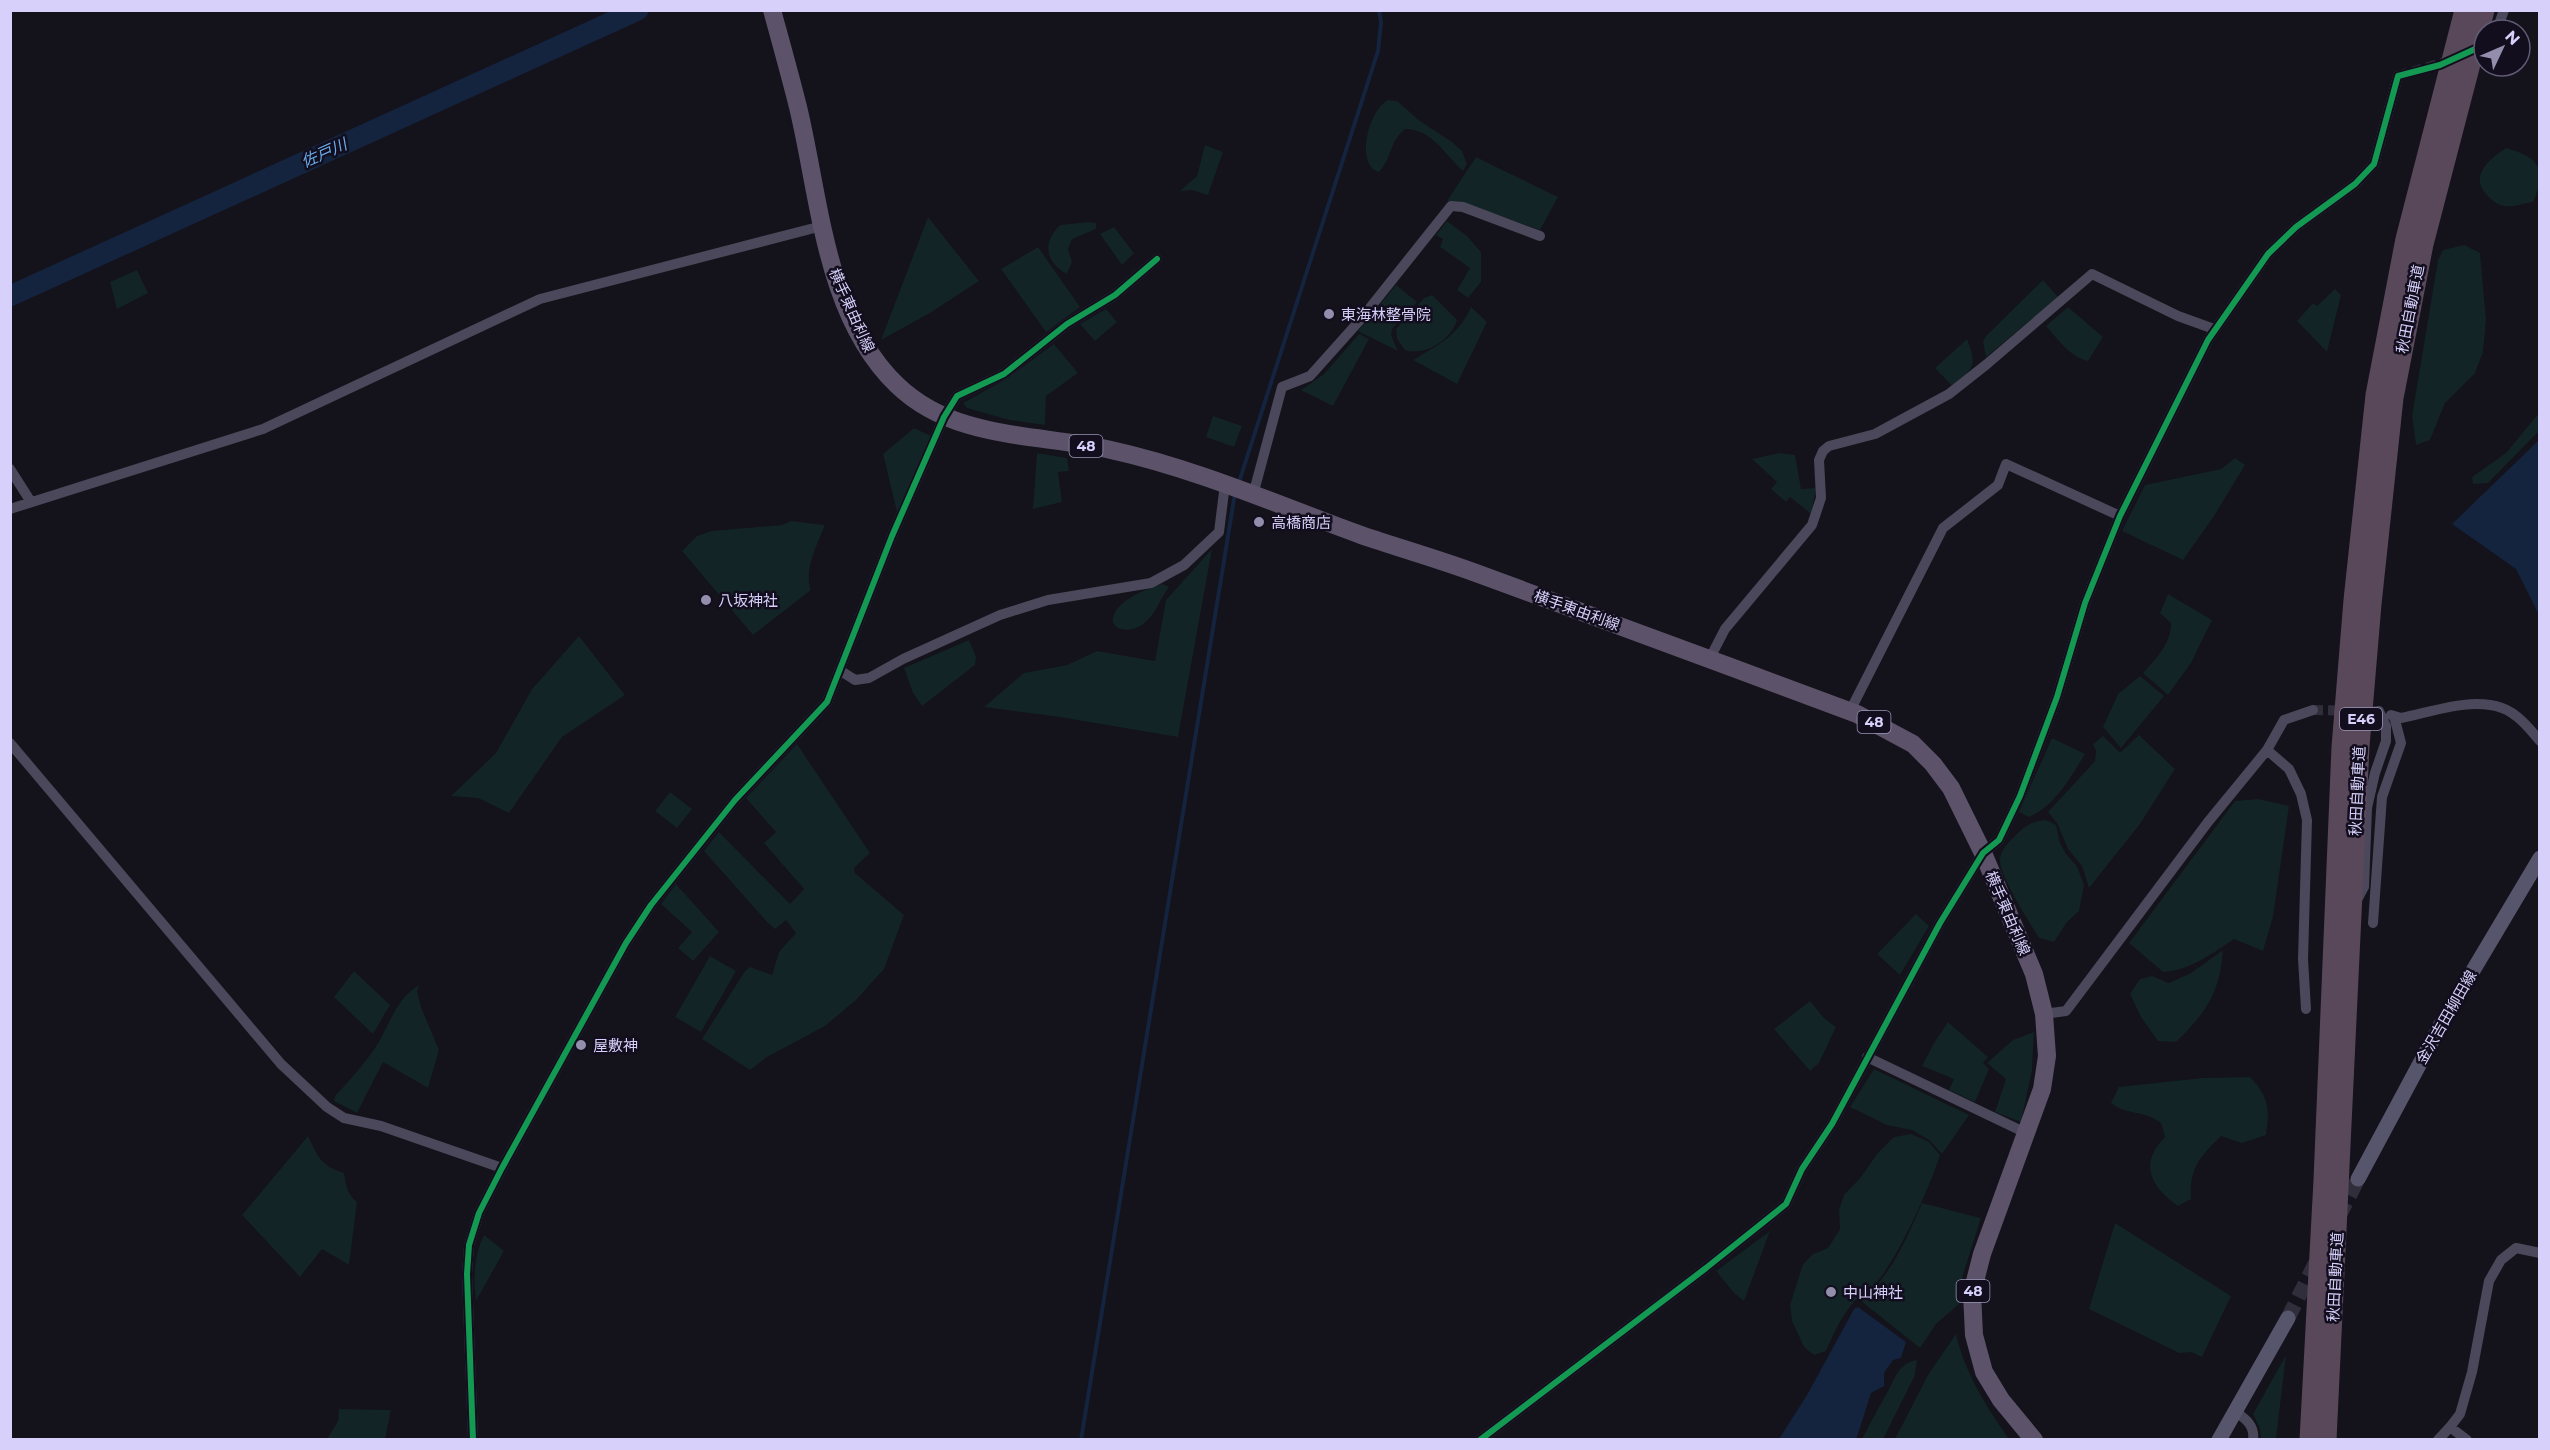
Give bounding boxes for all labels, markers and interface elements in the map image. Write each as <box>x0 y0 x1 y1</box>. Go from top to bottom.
north arrow <box>2472 18 2532 78</box>
text: N <box>2501 27 2524 49</box>
water label: 佐戸川 <box>298 134 352 171</box>
street label: 秋田自動車道 <box>2392 263 2428 355</box>
street label: 横手東由利線 <box>825 265 879 355</box>
place label: 東海林整骨院 <box>1341 305 1431 324</box>
marker: 東海林整骨院 <box>1322 307 1336 321</box>
road number: 48 <box>1070 435 1102 457</box>
place label: 高橋商店 <box>1271 513 1331 532</box>
marker: 高橋商店 <box>1252 515 1266 529</box>
street label: 横手東由利線 <box>1531 586 1623 634</box>
place label: 八坂神社 <box>718 591 778 610</box>
marker: 八坂神社 <box>699 593 713 607</box>
road number: E46 <box>2340 708 2382 730</box>
road number: 48 <box>1858 711 1890 733</box>
street label: 秋田自動車道 <box>2345 746 2369 836</box>
street label: 横手東由利線 <box>1982 868 2034 958</box>
street label: 金沢吉田柳田線 <box>2412 967 2480 1067</box>
place label: 屋敷神 <box>593 1036 638 1055</box>
marker: 屋敷神 <box>574 1038 588 1052</box>
street label: 秋田自動車道 <box>2323 1232 2347 1322</box>
road number: 48 <box>1956 1280 1990 1302</box>
place label: 中山神社 <box>1843 1283 1903 1302</box>
marker: 中山神社 <box>1824 1285 1838 1299</box>

